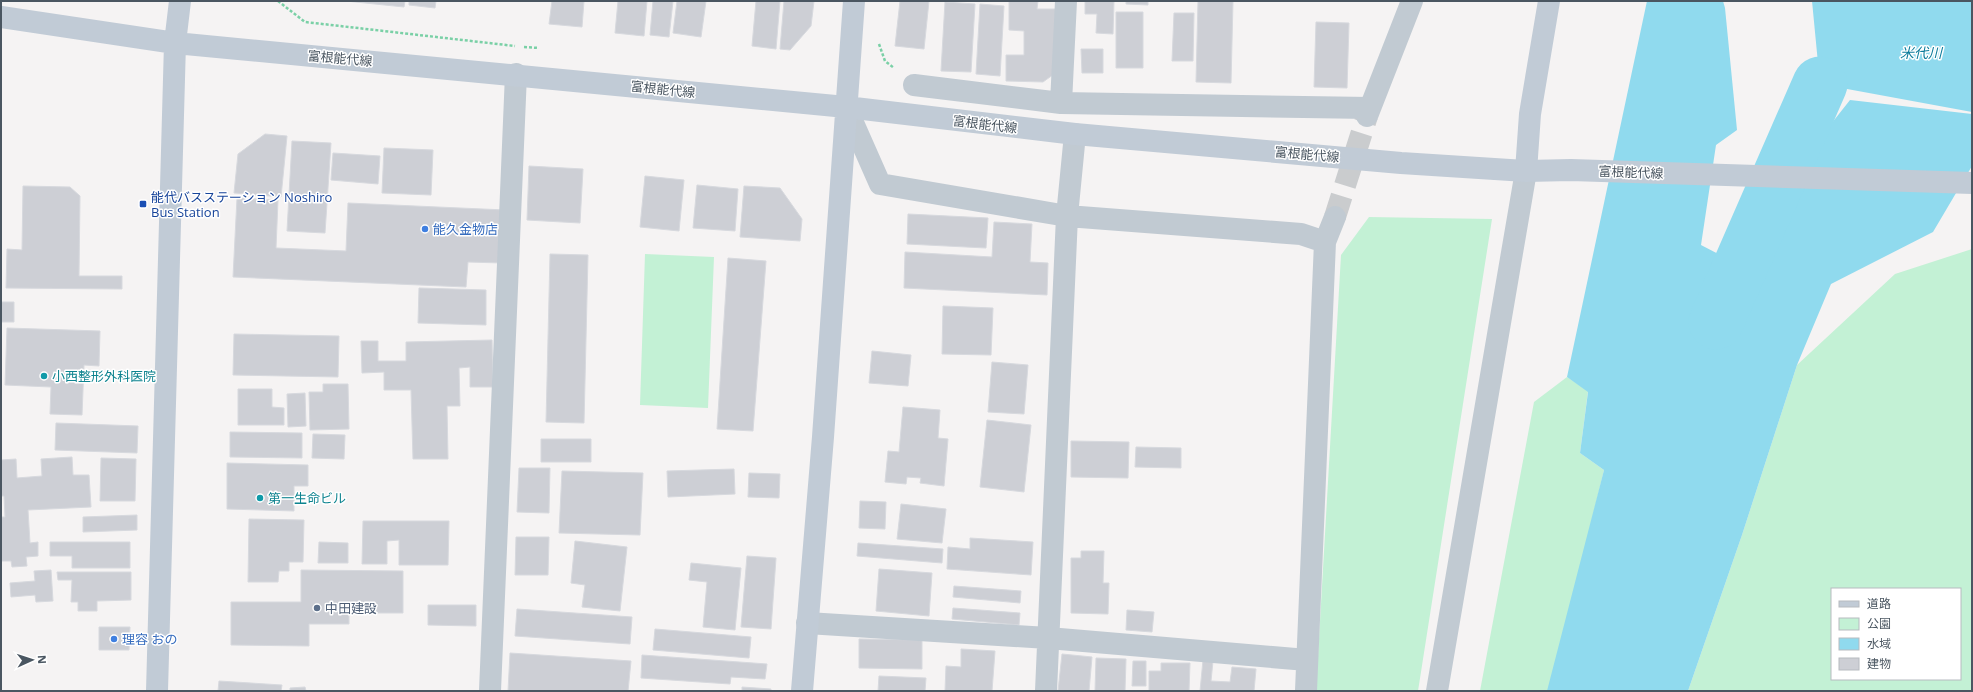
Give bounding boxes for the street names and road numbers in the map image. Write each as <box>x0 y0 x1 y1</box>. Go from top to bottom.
street label: 富根能代線 <box>307 46 373 70</box>
street label: 富根能代線 <box>630 77 696 101</box>
street label: 富根能代線 <box>952 111 1018 137</box>
street label: 富根能代線 <box>1274 142 1340 166</box>
street label: 富根能代線 <box>1598 162 1664 182</box>

